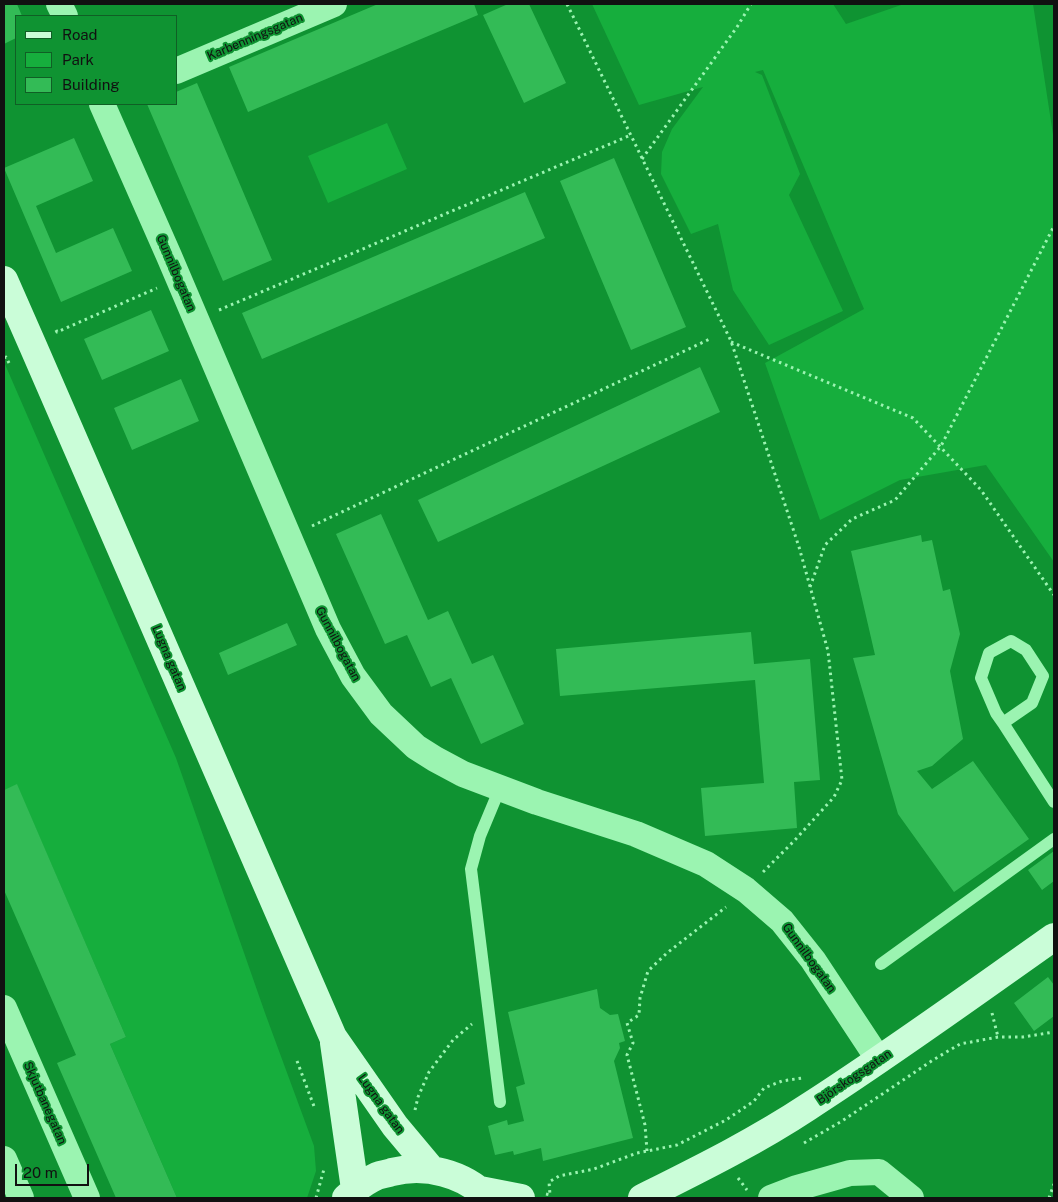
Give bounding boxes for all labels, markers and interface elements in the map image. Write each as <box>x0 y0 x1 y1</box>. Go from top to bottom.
street label: Karbenningsgatan <box>205 10 305 64</box>
legend <box>15 15 178 105</box>
text: Road <box>62 26 98 43</box>
text: Park <box>62 51 94 68</box>
text: Building <box>62 76 120 93</box>
street label: Gunnilbogatan <box>153 232 199 314</box>
street label: Gunnilbogatan <box>312 604 364 684</box>
street label: Lugna gatan <box>149 623 189 693</box>
street label: Gunnilbogatan <box>779 921 839 995</box>
street label: Björskogsgatan <box>814 1047 894 1107</box>
street label: Skjutbanegatan <box>20 1060 70 1146</box>
street label: Lugna gatan <box>355 1072 407 1136</box>
scale bar <box>18 1154 91 1186</box>
text: 20 m <box>23 1164 58 1181</box>

